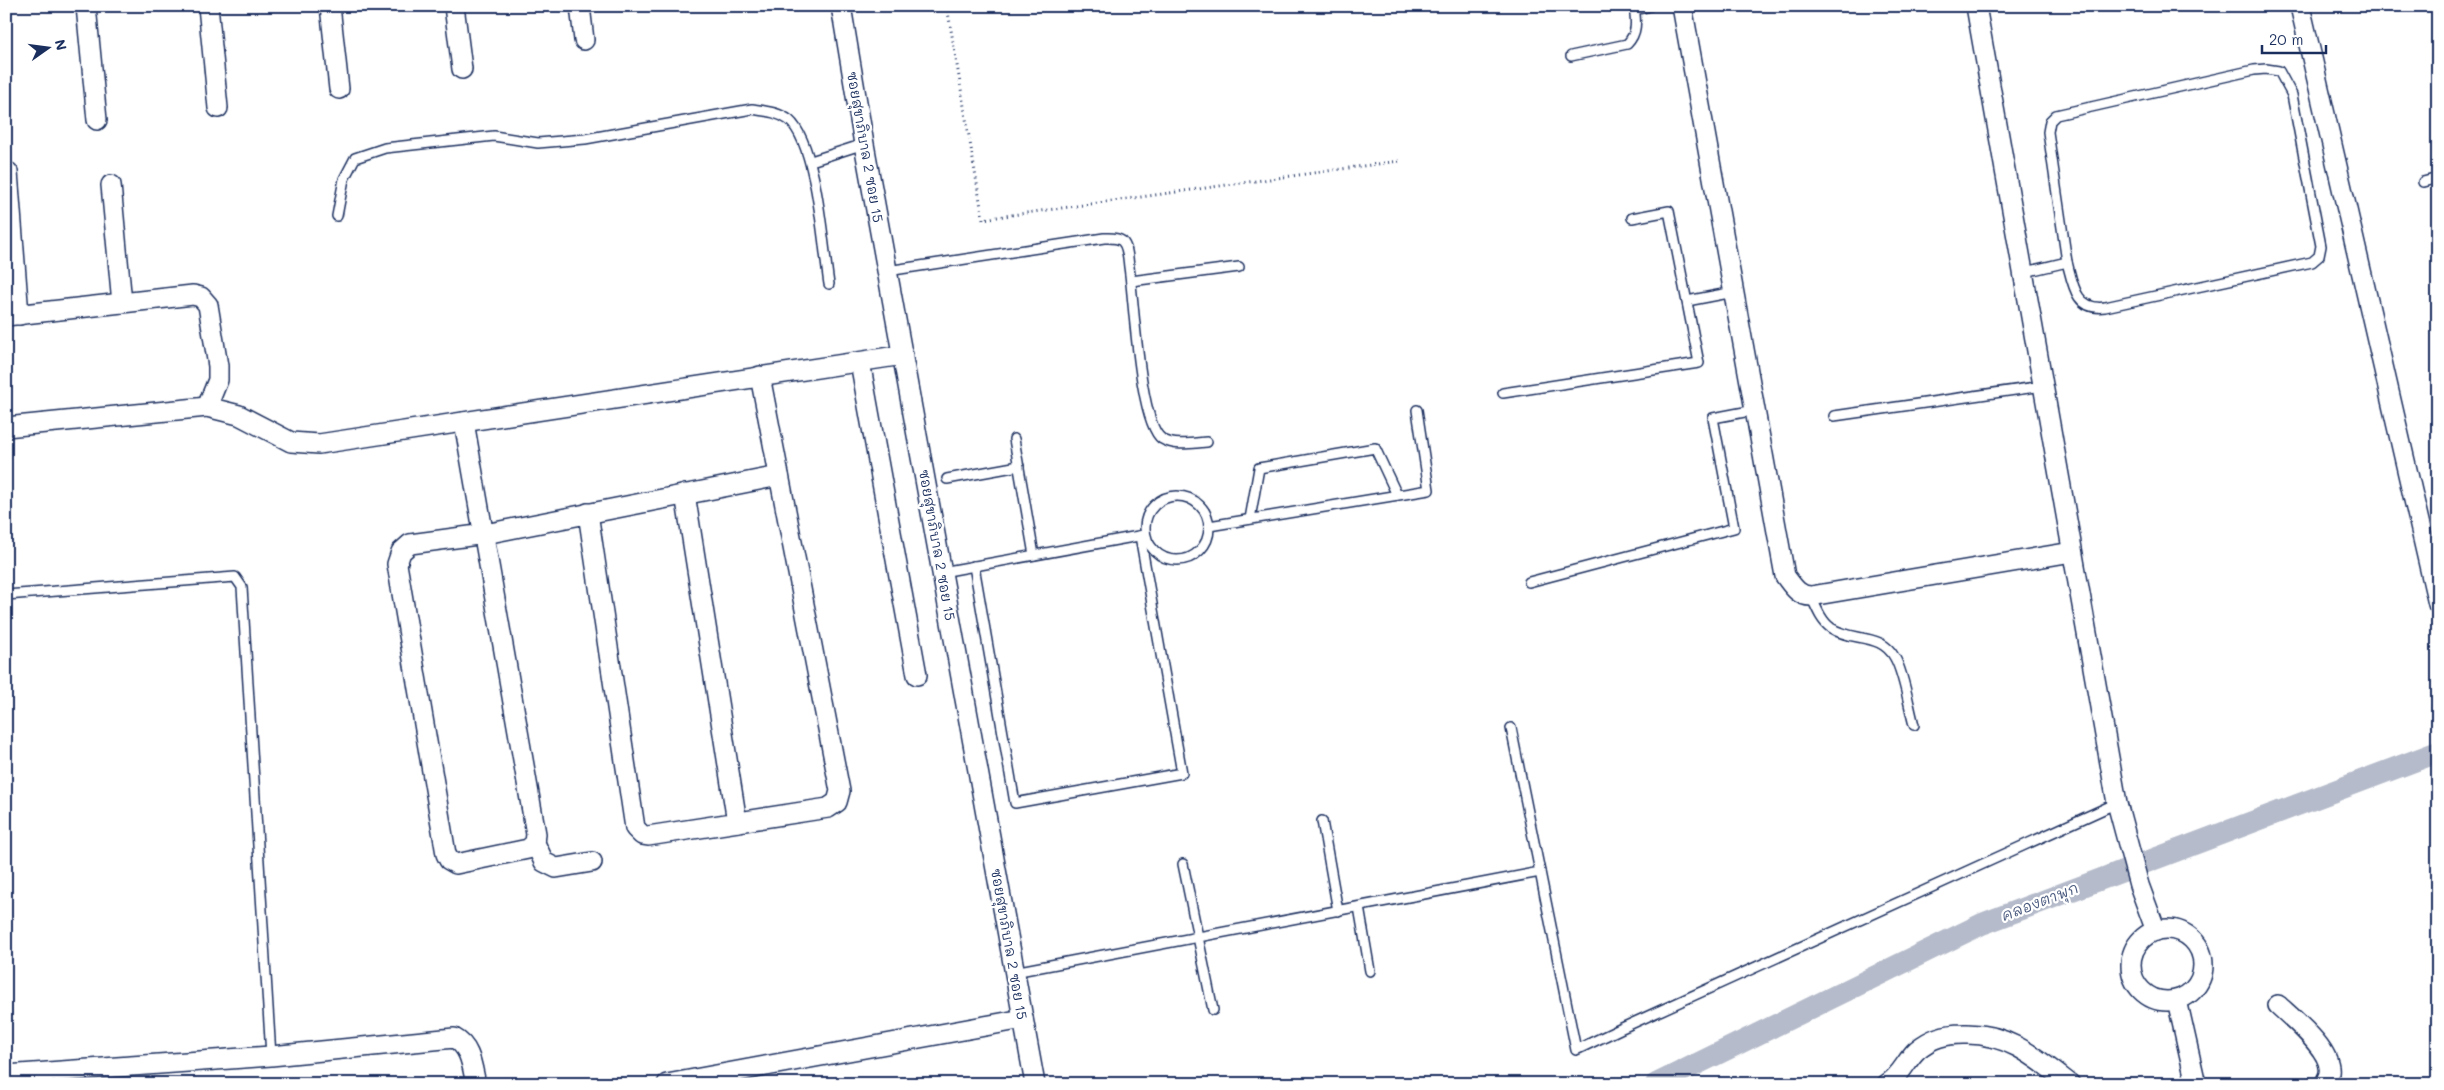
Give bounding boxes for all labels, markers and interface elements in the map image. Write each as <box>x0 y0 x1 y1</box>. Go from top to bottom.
north arrow <box>22 22 72 72</box>
scale bar <box>2262 22 2325 54</box>
text: 20 m <box>2269 29 2303 49</box>
text: N <box>51 37 72 52</box>
street label: ซอยสุขาภิบาล 2 ซอย 15 <box>841 70 888 224</box>
street label: ซอยสุขาภิบาล 2 ซอย 15 <box>913 468 960 622</box>
street label: ซอยสุขาภิบาล 2 ซอย 15 <box>985 867 1032 1021</box>
water label: คลองตาพุก <box>1998 877 2082 927</box>

